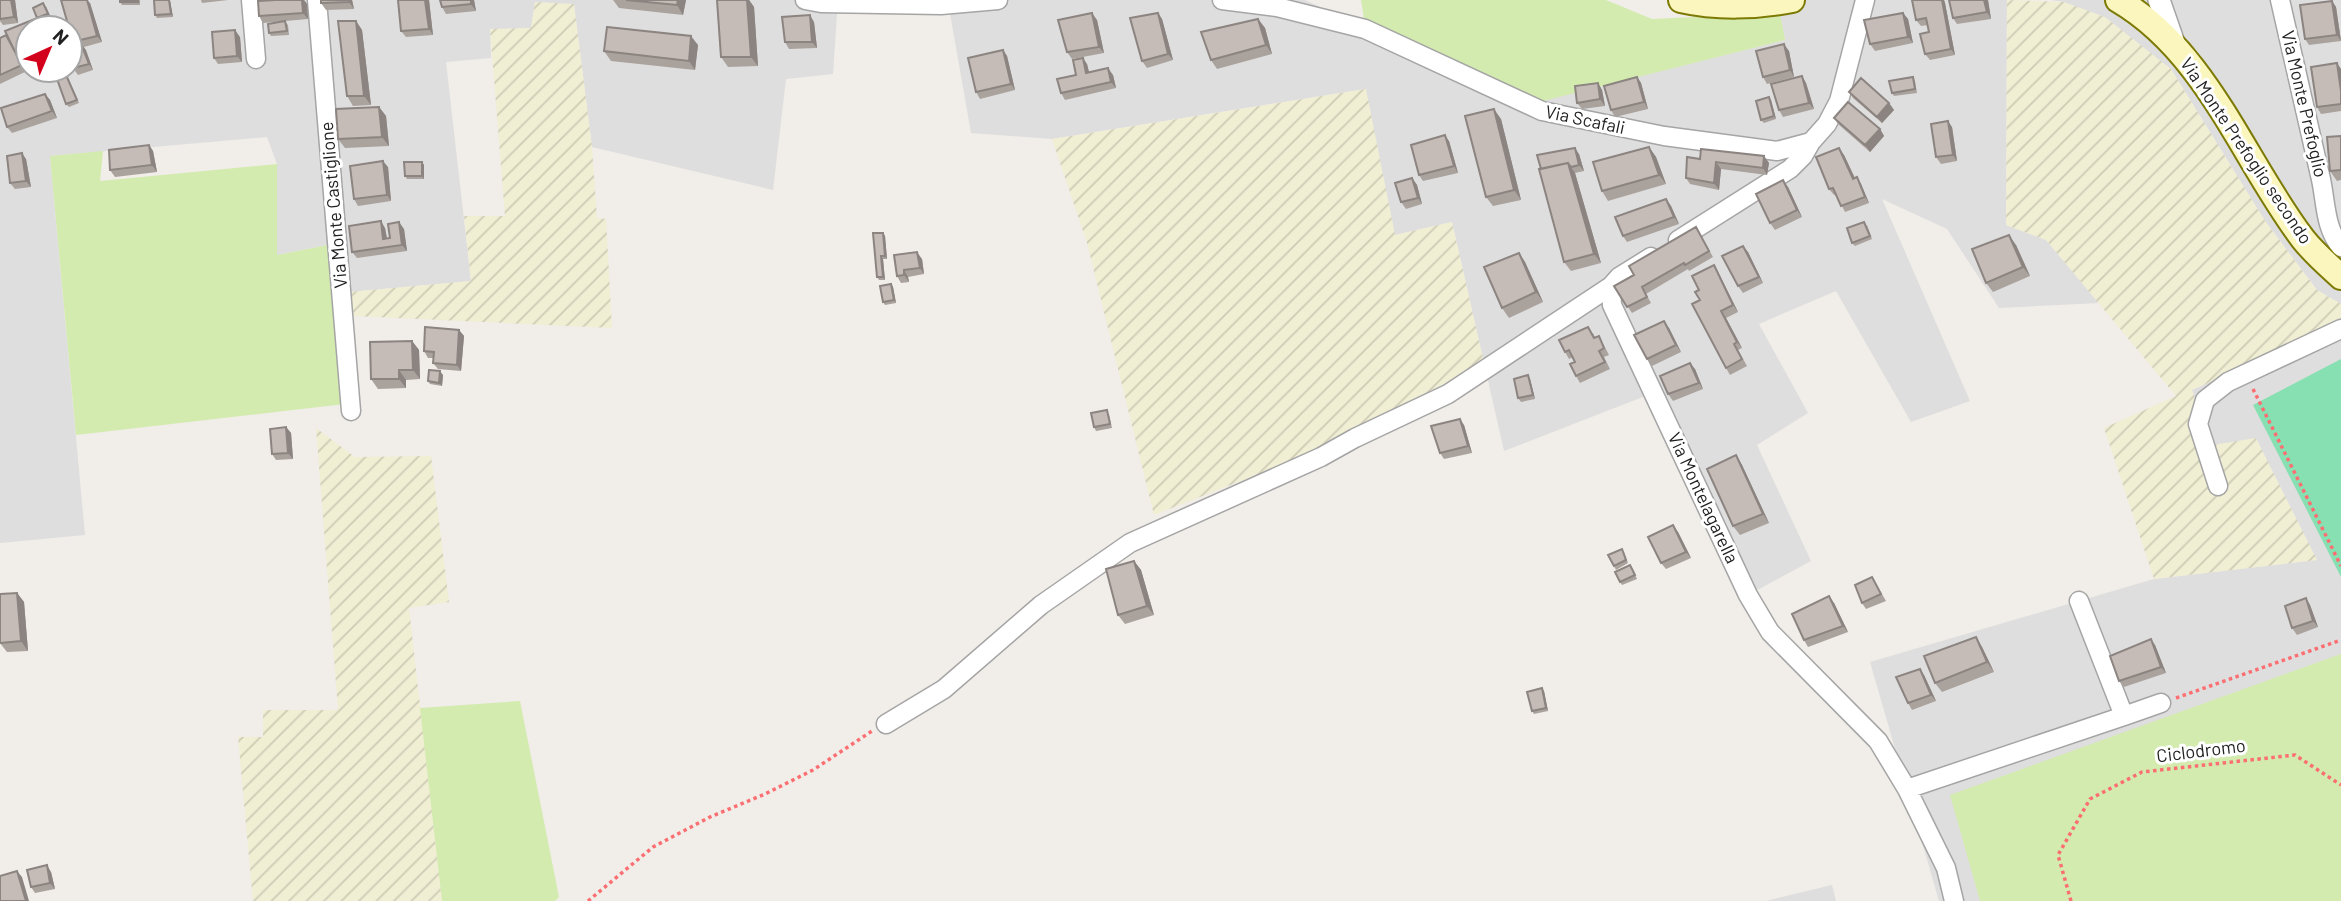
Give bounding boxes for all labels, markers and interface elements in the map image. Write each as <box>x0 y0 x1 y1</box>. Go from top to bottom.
north arrow <box>14 14 84 84</box>
text: N <box>49 24 74 49</box>
street label: Via Monte Prefoglio <box>2277 28 2333 179</box>
street label: Via Monte Prefoglio secondo <box>2176 53 2318 248</box>
street label: Via Scafali <box>1543 100 1627 138</box>
street label: Via Monte Castiglione <box>315 121 351 289</box>
street label: Via Montelagarella <box>1664 429 1744 567</box>
street label: Ciclodromo <box>2155 734 2247 766</box>

